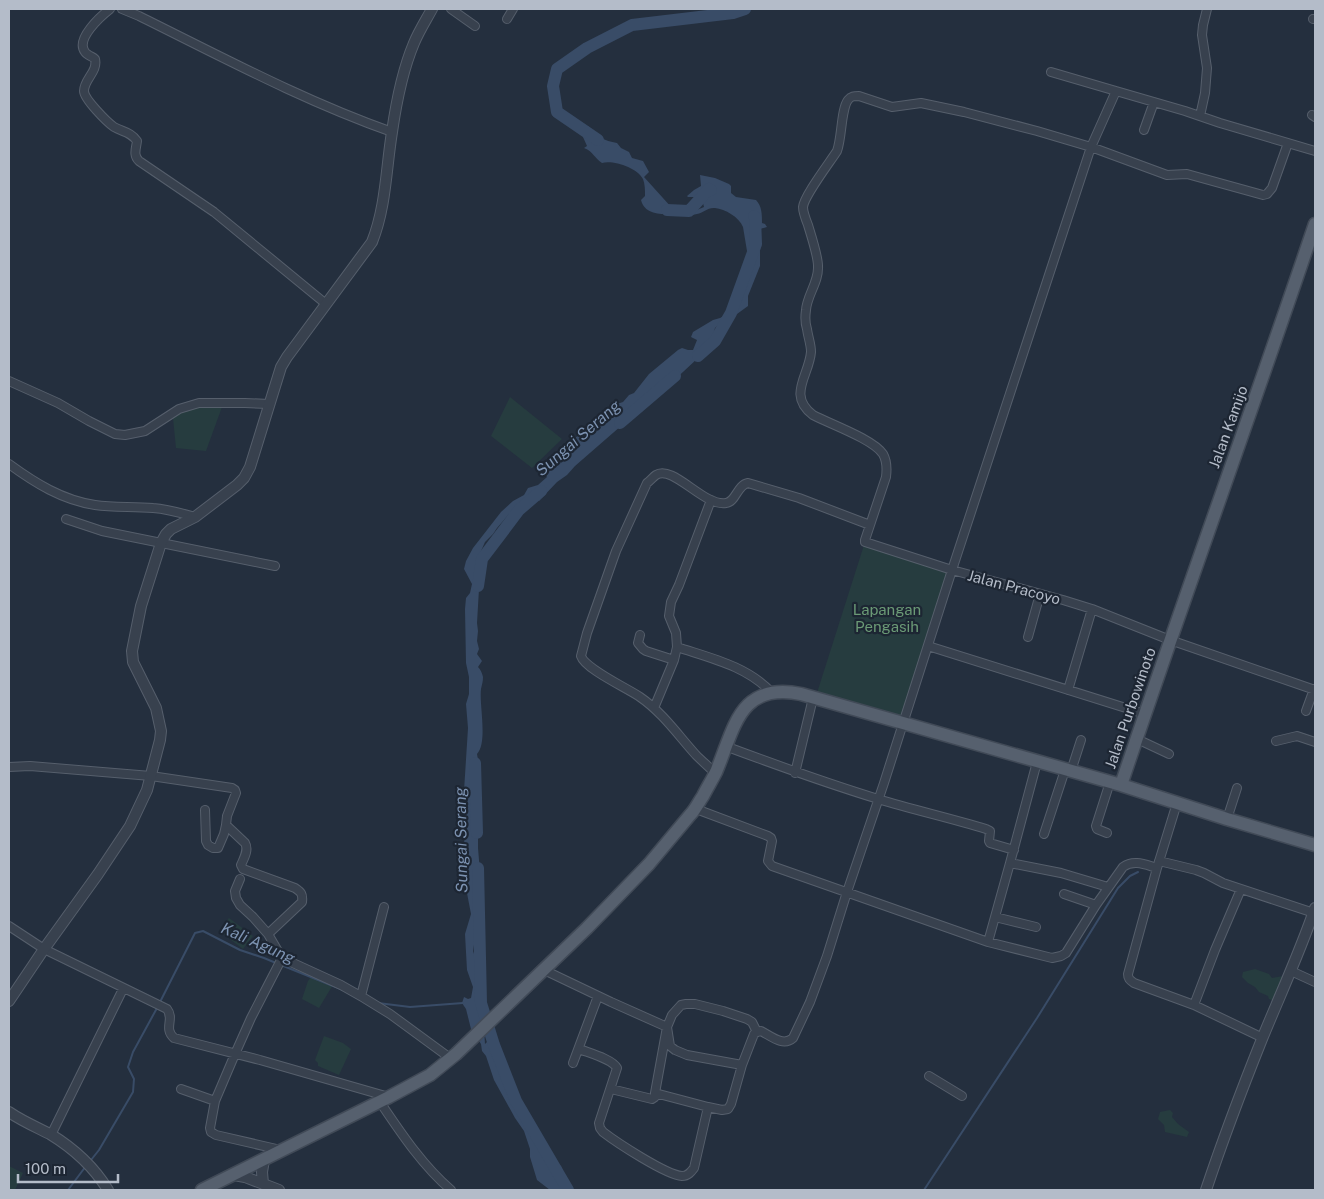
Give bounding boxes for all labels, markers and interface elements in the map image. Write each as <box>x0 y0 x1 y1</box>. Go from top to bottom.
street label: Jalan Kamijo <box>1205 383 1251 471</box>
water label: Sungai Serang <box>532 396 625 480</box>
street label: Jalan Pracoyo <box>966 566 1062 608</box>
park label: Lapangan Pengasih <box>853 601 921 635</box>
street label: Jalan Purbowinoto <box>1101 645 1159 771</box>
water label: Sungai Serang <box>451 786 471 893</box>
water label: Kali Agung <box>218 918 298 968</box>
scale bar <box>18 1152 118 1184</box>
text: 100 m <box>25 1160 66 1177</box>

